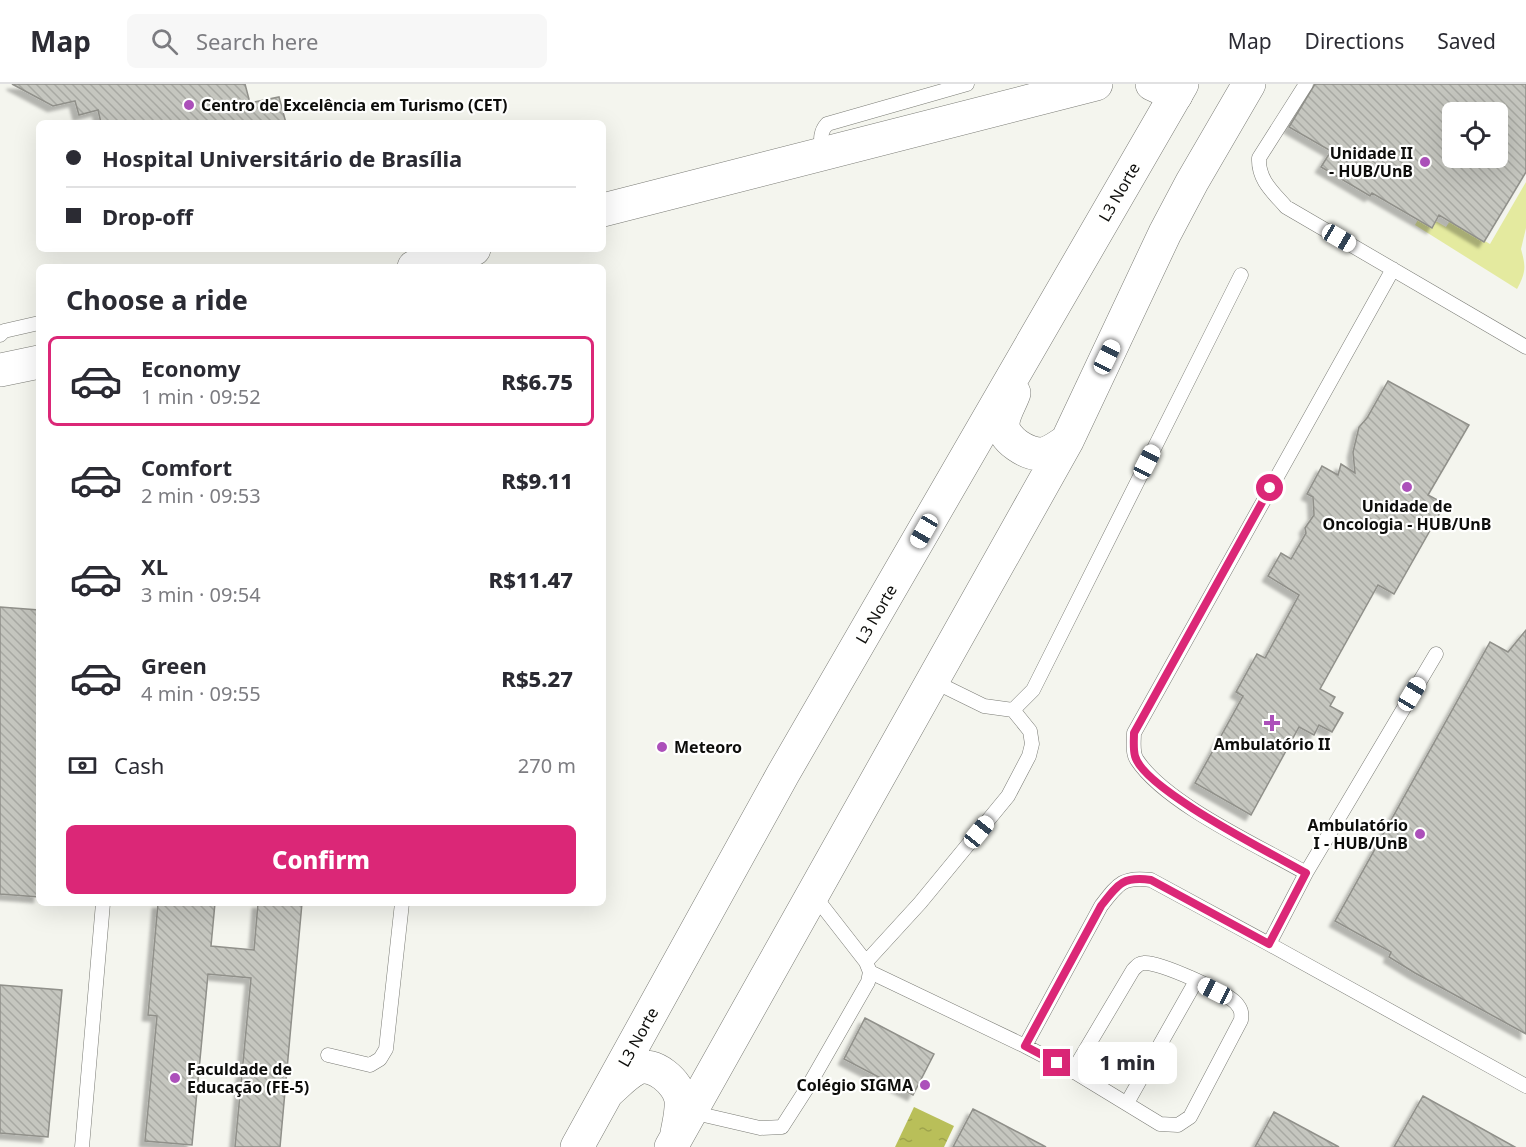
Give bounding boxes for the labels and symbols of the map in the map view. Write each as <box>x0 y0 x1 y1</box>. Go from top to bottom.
place label: Centro de Excelência em Turismo (CET) <box>201 94 507 116</box>
marker: Centro de Excelência em Turismo (CET) <box>182 98 196 112</box>
place label: Unidade II - HUB/UnB <box>1329 142 1413 182</box>
marker: Unidade II - HUB/UnB <box>1418 155 1432 169</box>
street label: L3 Norte <box>1093 158 1145 226</box>
car <box>1319 221 1359 255</box>
car <box>1091 337 1123 377</box>
car <box>1131 442 1163 482</box>
route start <box>1256 474 1283 501</box>
marker: Unidade de Oncologia - HUB/UnB <box>1400 480 1414 494</box>
place label: Unidade de Oncologia - HUB/UnB <box>1323 495 1491 535</box>
car <box>907 511 941 551</box>
street label: L3 Norte <box>850 580 902 648</box>
car <box>1395 674 1429 714</box>
marker: Ambulatório II <box>1263 714 1281 732</box>
place label: Ambulatório II <box>1213 733 1331 755</box>
place label: Meteoro <box>674 736 742 758</box>
marker: Meteoro <box>655 740 669 754</box>
car <box>961 812 997 852</box>
place label: Ambulatório I - HUB/UnB <box>1308 814 1408 854</box>
marker: Ambulatório I - HUB/UnB <box>1413 827 1427 841</box>
car <box>1195 975 1235 1007</box>
street label: L3 Norte <box>613 1003 663 1071</box>
callout: 1 min <box>1078 1042 1177 1084</box>
route end <box>1043 1049 1070 1076</box>
place label: Faculdade de Educação (FE-5) <box>187 1058 309 1098</box>
marker: Faculdade de Educação (FE-5) <box>168 1071 182 1085</box>
place label: Colégio SIGMA <box>797 1074 914 1096</box>
marker: Colégio SIGMA <box>918 1078 932 1092</box>

